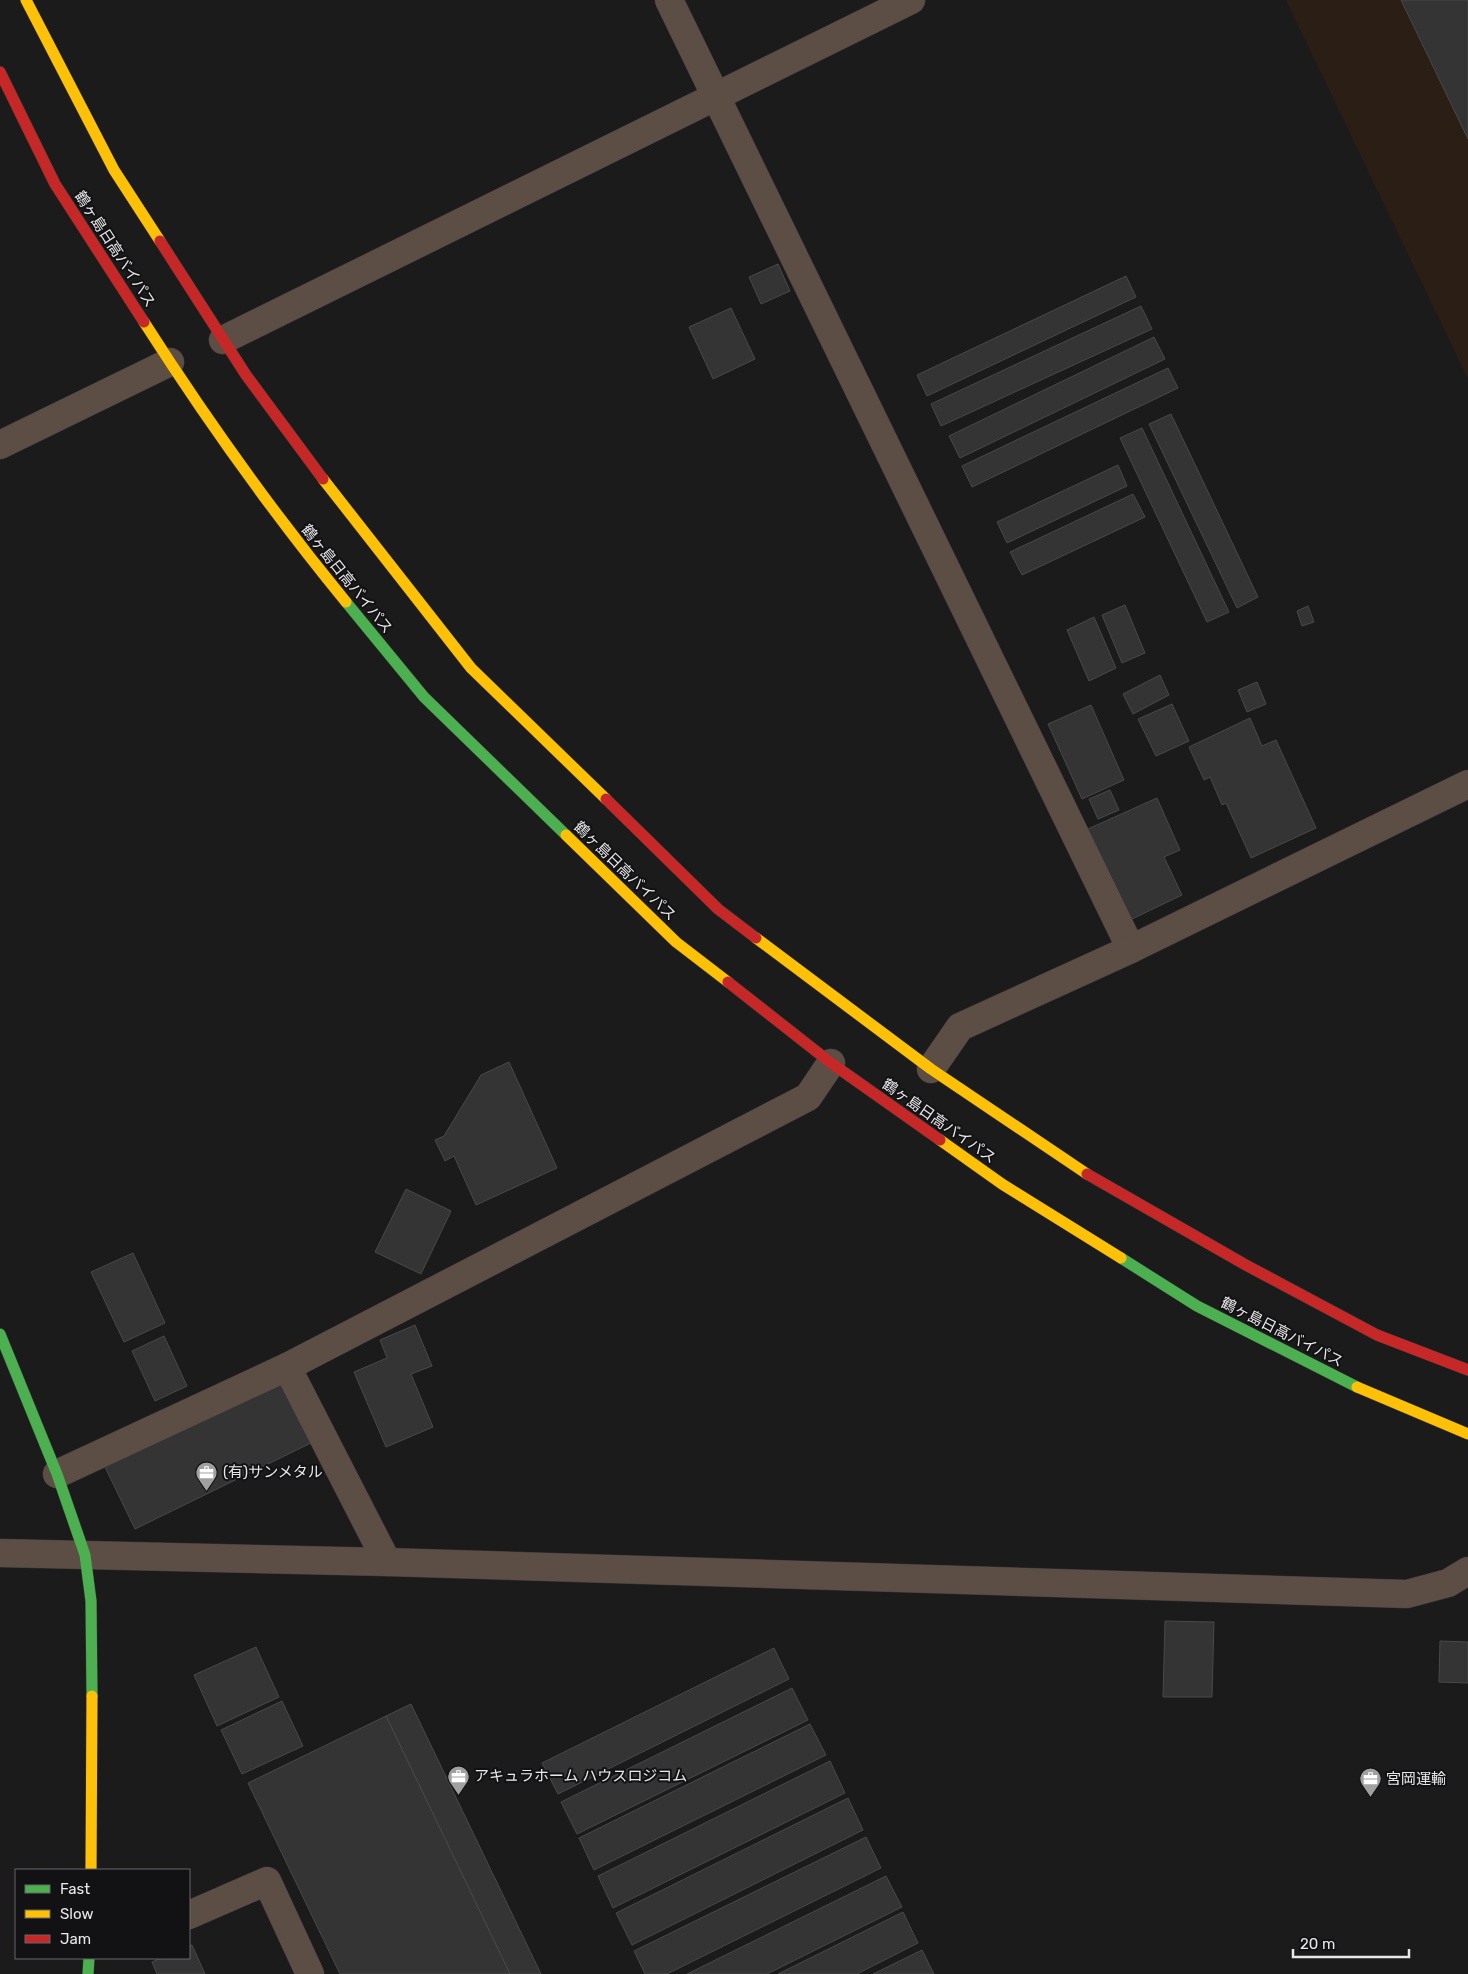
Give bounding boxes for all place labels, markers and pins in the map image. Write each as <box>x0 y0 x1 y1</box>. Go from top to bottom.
office icon: (有)サンメタル <box>195 1460 219 1491</box>
place label: (有)サンメタル <box>223 1463 323 1481</box>
office icon: アキュラホーム ハウスロジコム <box>446 1764 470 1795</box>
place label: アキュラホーム ハウスロジコム <box>474 1767 687 1785</box>
office icon: 宮岡運輸 <box>1358 1767 1382 1798</box>
place label: 宮岡運輸 <box>1386 1770 1446 1788</box>

